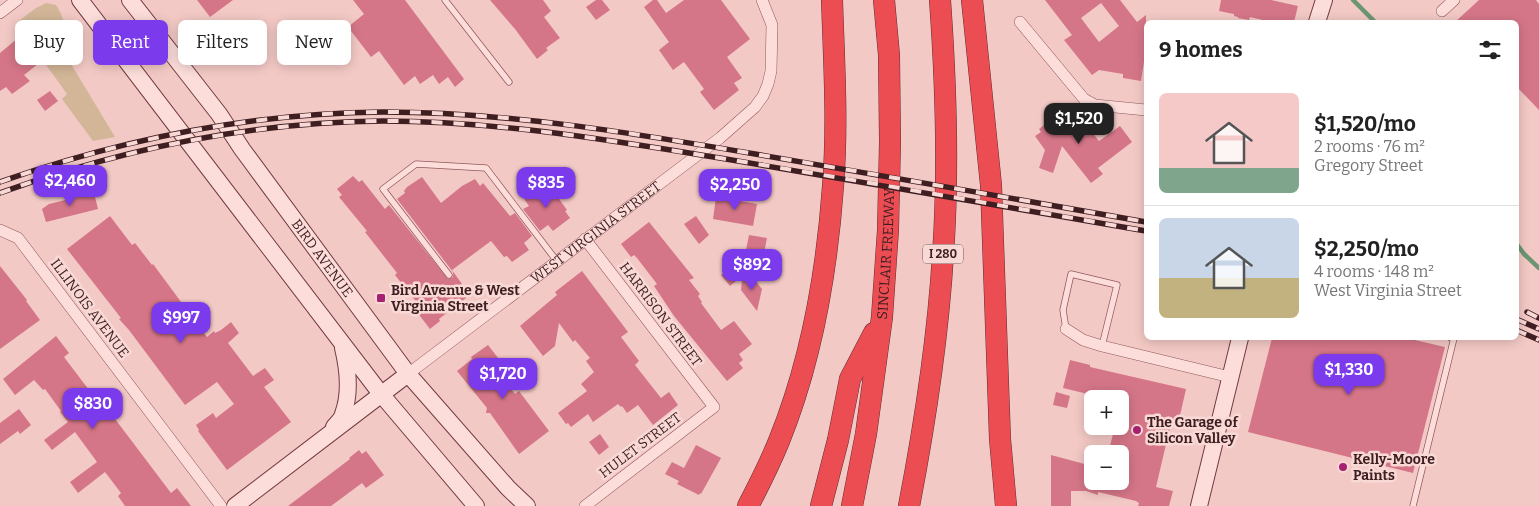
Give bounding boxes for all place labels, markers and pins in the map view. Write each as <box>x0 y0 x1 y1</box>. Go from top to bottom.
pin: $1,520 <box>1038 102 1120 145</box>
pin: $2,460 <box>29 164 111 207</box>
pin: $835 <box>516 166 576 209</box>
pin: $2,250 <box>694 168 776 211</box>
pin: $892 <box>722 248 782 291</box>
place label: Bird Avenue & West Virginia Street <box>391 282 520 315</box>
marker: Bird Avenue & West Virginia Street <box>375 292 387 304</box>
pin: $997 <box>151 302 211 344</box>
pin: $1,330 <box>1308 354 1390 396</box>
pin: $1,720 <box>462 358 544 400</box>
pin: $830 <box>63 388 123 430</box>
place label: The Garage of Silicon Valley <box>1147 414 1238 447</box>
marker: The Garage of Silicon Valley <box>1131 424 1143 436</box>
place label: Kelly-Moore Paints <box>1353 451 1435 484</box>
marker: Kelly-Moore Paints <box>1337 461 1349 473</box>

